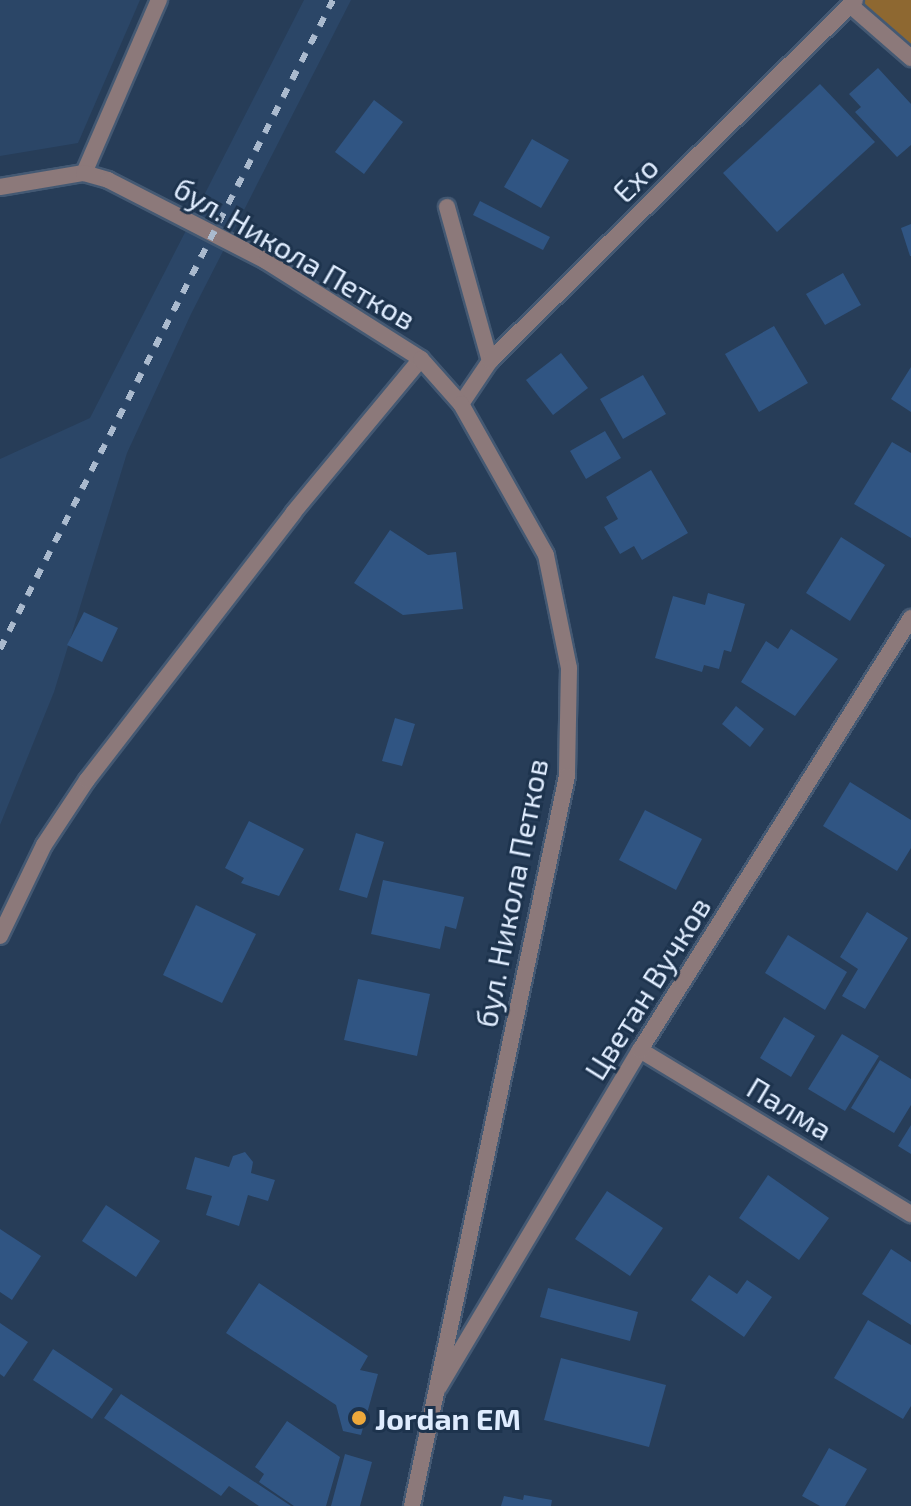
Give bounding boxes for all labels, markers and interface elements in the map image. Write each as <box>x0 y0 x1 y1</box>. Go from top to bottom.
street label: Ехо <box>605 149 665 209</box>
street label: бул. Никола Петков <box>168 169 422 337</box>
street label: бул. Никола Петков <box>467 756 555 1030</box>
street label: Цветан Вучков <box>576 890 718 1086</box>
street label: Палма <box>741 1069 839 1147</box>
place label: Jordan EM <box>375 1400 521 1436</box>
marker: Jordan EM <box>350 1409 368 1427</box>

